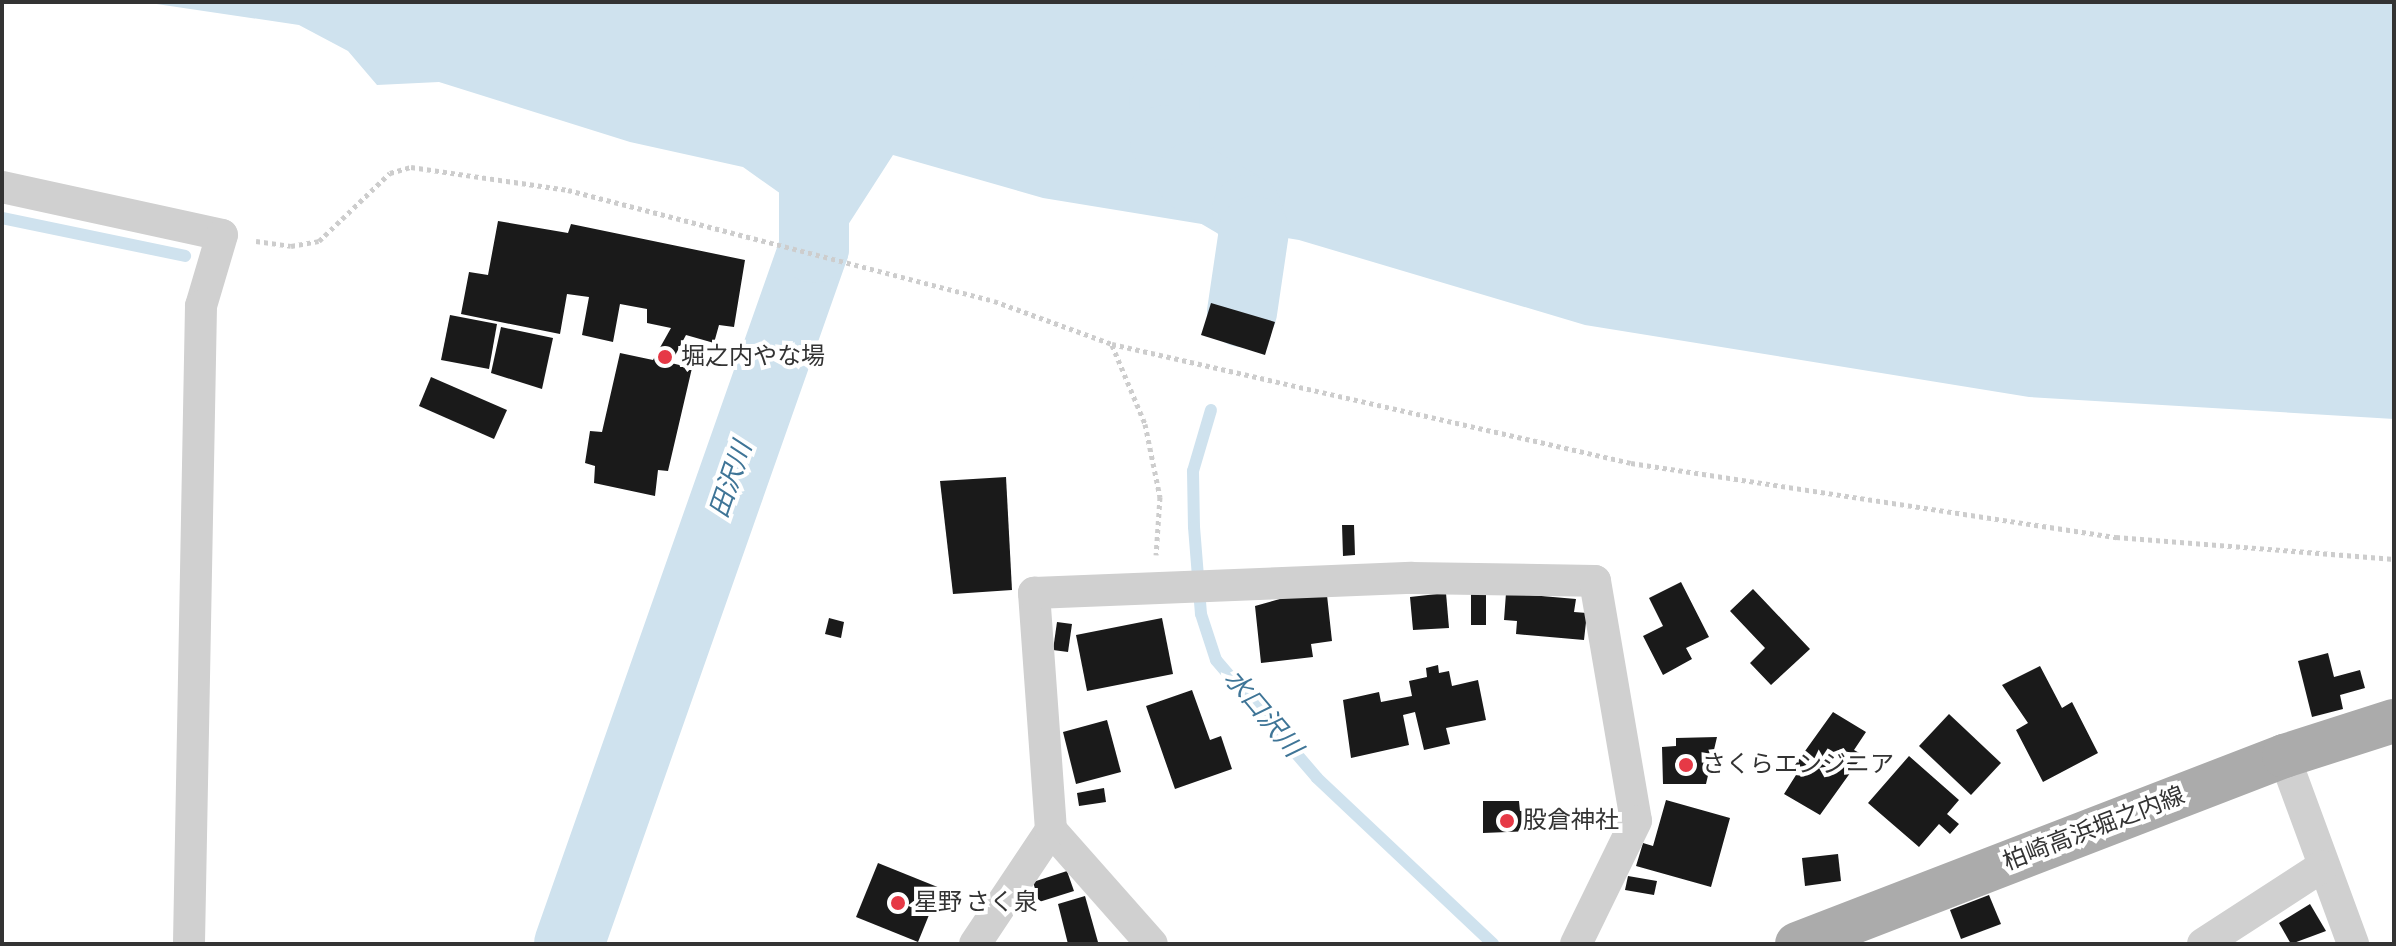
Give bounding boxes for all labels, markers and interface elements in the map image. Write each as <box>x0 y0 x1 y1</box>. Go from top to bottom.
place label: 堀之内やな場 <box>681 343 825 371</box>
marker: 堀之内やな場 <box>656 348 674 366</box>
water label: 田沢川 <box>705 438 759 522</box>
water label: 水口沢川 <box>1217 664 1307 764</box>
place label: さくらエンジニア <box>1702 751 1894 779</box>
marker: さくらエンジニア <box>1677 756 1695 774</box>
street label: 柏崎高浜堀之内線 <box>1999 781 2189 877</box>
place label: 股倉神社 <box>1523 807 1619 835</box>
marker: 股倉神社 <box>1498 812 1516 830</box>
place label: 星野 さく泉 <box>914 889 1038 917</box>
marker: 星野 さく泉 <box>889 894 907 912</box>

